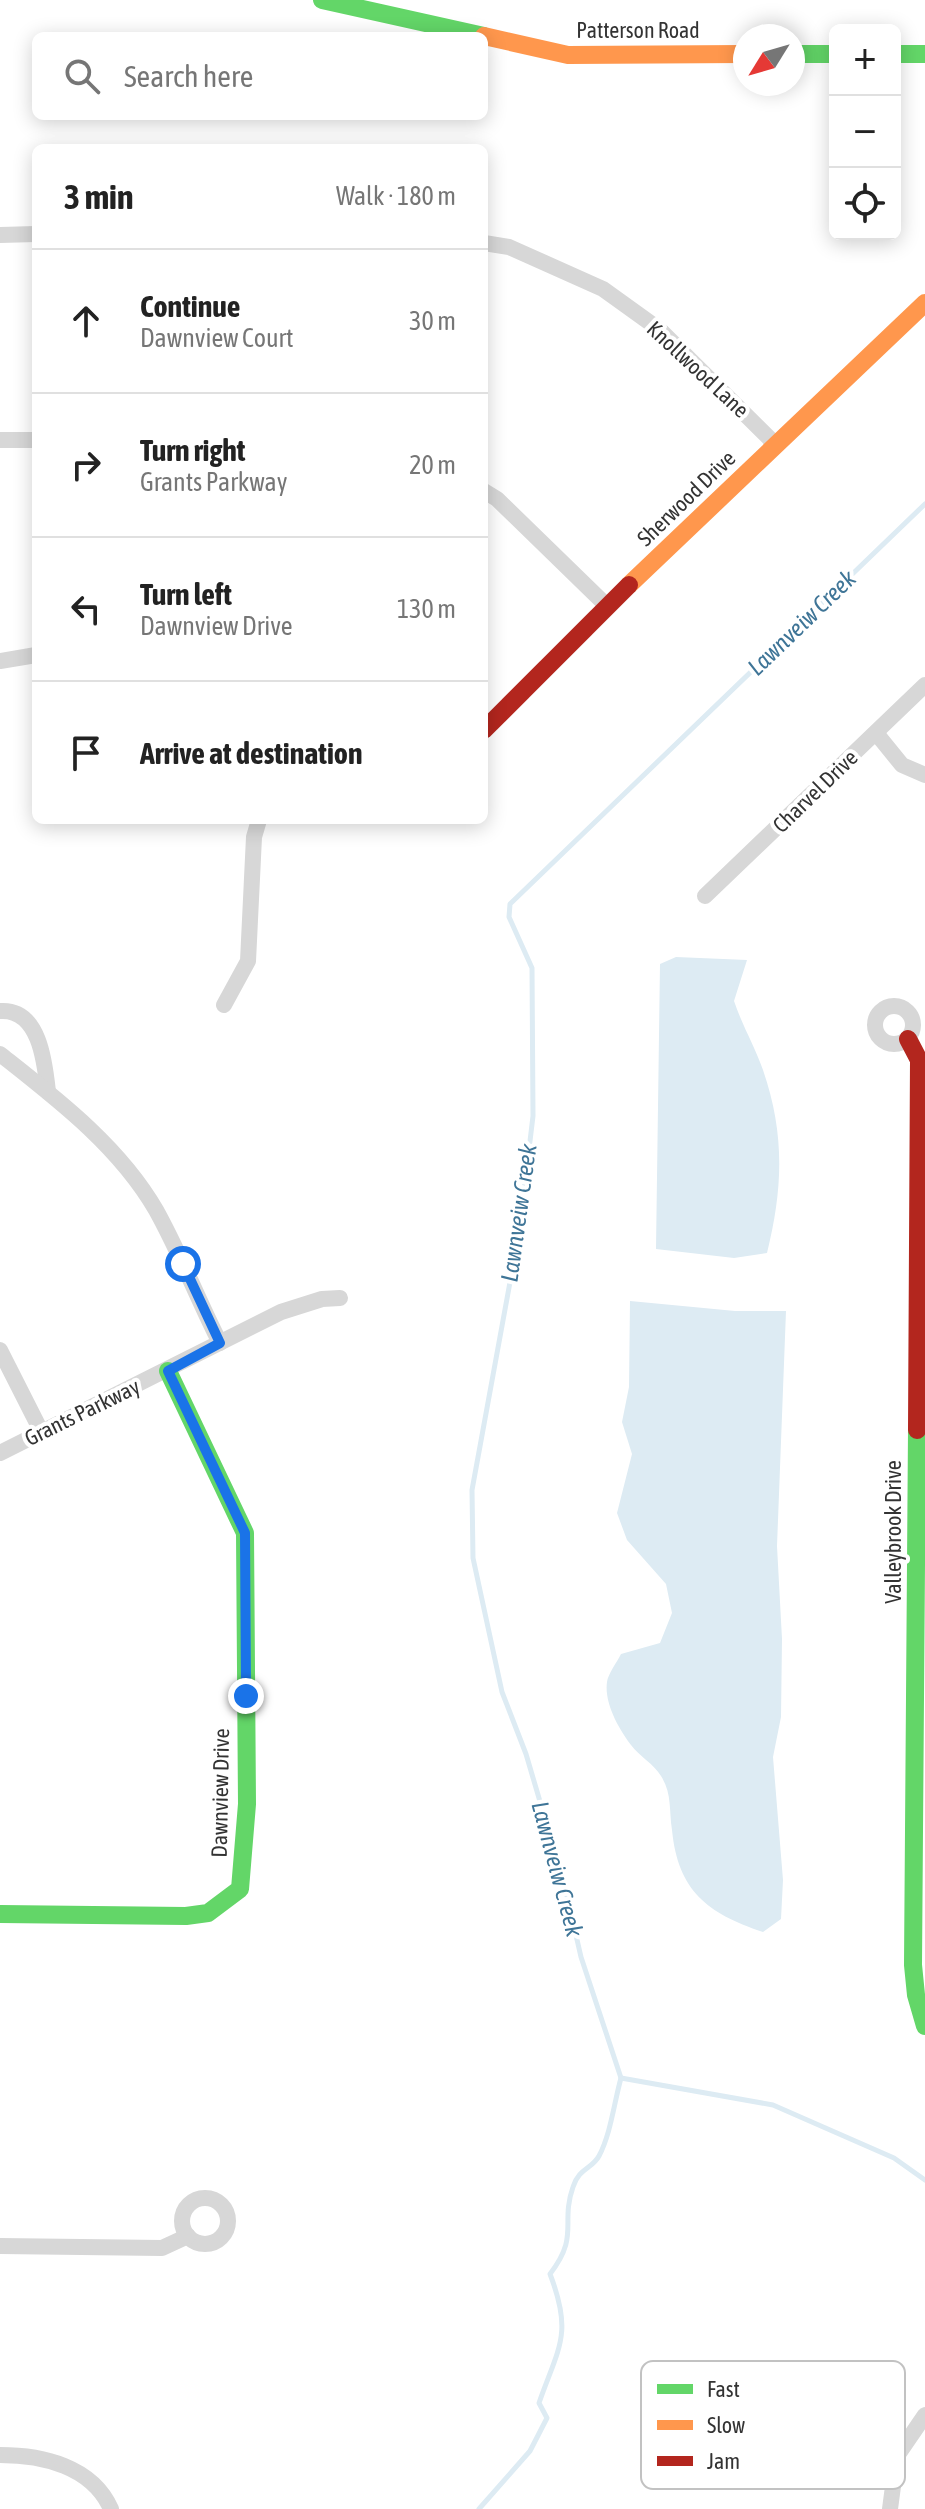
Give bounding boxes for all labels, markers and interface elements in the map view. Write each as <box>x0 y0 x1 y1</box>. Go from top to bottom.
street label: Patterson Road <box>576 17 700 43</box>
north arrow <box>733 24 805 96</box>
map controls <box>829 24 901 240</box>
button: + <box>829 24 901 96</box>
search box <box>32 32 488 120</box>
icon: search <box>60 54 104 98</box>
text: Search here <box>124 59 253 93</box>
button: − <box>829 96 901 168</box>
button: locate <box>829 168 901 240</box>
text: 3 min <box>64 177 133 216</box>
text: Walk · 180 m <box>336 181 456 211</box>
text: Continue <box>140 289 240 323</box>
icon: ahead <box>64 299 108 343</box>
text: 30 m <box>409 306 456 336</box>
street label: Knollwood Lane <box>642 315 754 423</box>
text: Dawnview Court <box>140 323 293 353</box>
text: Turn right <box>140 433 246 467</box>
icon: right <box>64 443 108 487</box>
street label: Sherwood Drive <box>632 445 740 551</box>
text: 20 m <box>409 450 456 480</box>
text: Grants Parkway <box>140 467 287 497</box>
water label: Lawnveiw Creek <box>742 564 861 681</box>
text: Turn left <box>140 577 232 611</box>
icon: left <box>64 587 108 631</box>
text: 130 m <box>397 594 456 624</box>
text: Dawnview Drive <box>140 611 293 641</box>
icon: arrive <box>64 731 108 775</box>
text: Arrive at destination <box>140 736 362 770</box>
street label: Charvel Drive <box>767 744 863 838</box>
water label: Lawnveiw Creek <box>495 1142 542 1284</box>
route start <box>165 1246 201 1282</box>
street label: Grants Parkway <box>20 1373 144 1451</box>
street label: Valleybrook Drive <box>880 1460 906 1604</box>
route end <box>228 1678 264 1714</box>
street label: Dawnview Drive <box>206 1728 234 1858</box>
water label: Lawnveiw Creek <box>526 1798 589 1940</box>
legend <box>641 2361 905 2489</box>
text: Fast <box>707 2376 740 2402</box>
text: Slow <box>707 2412 745 2438</box>
text: Jam <box>707 2448 740 2474</box>

